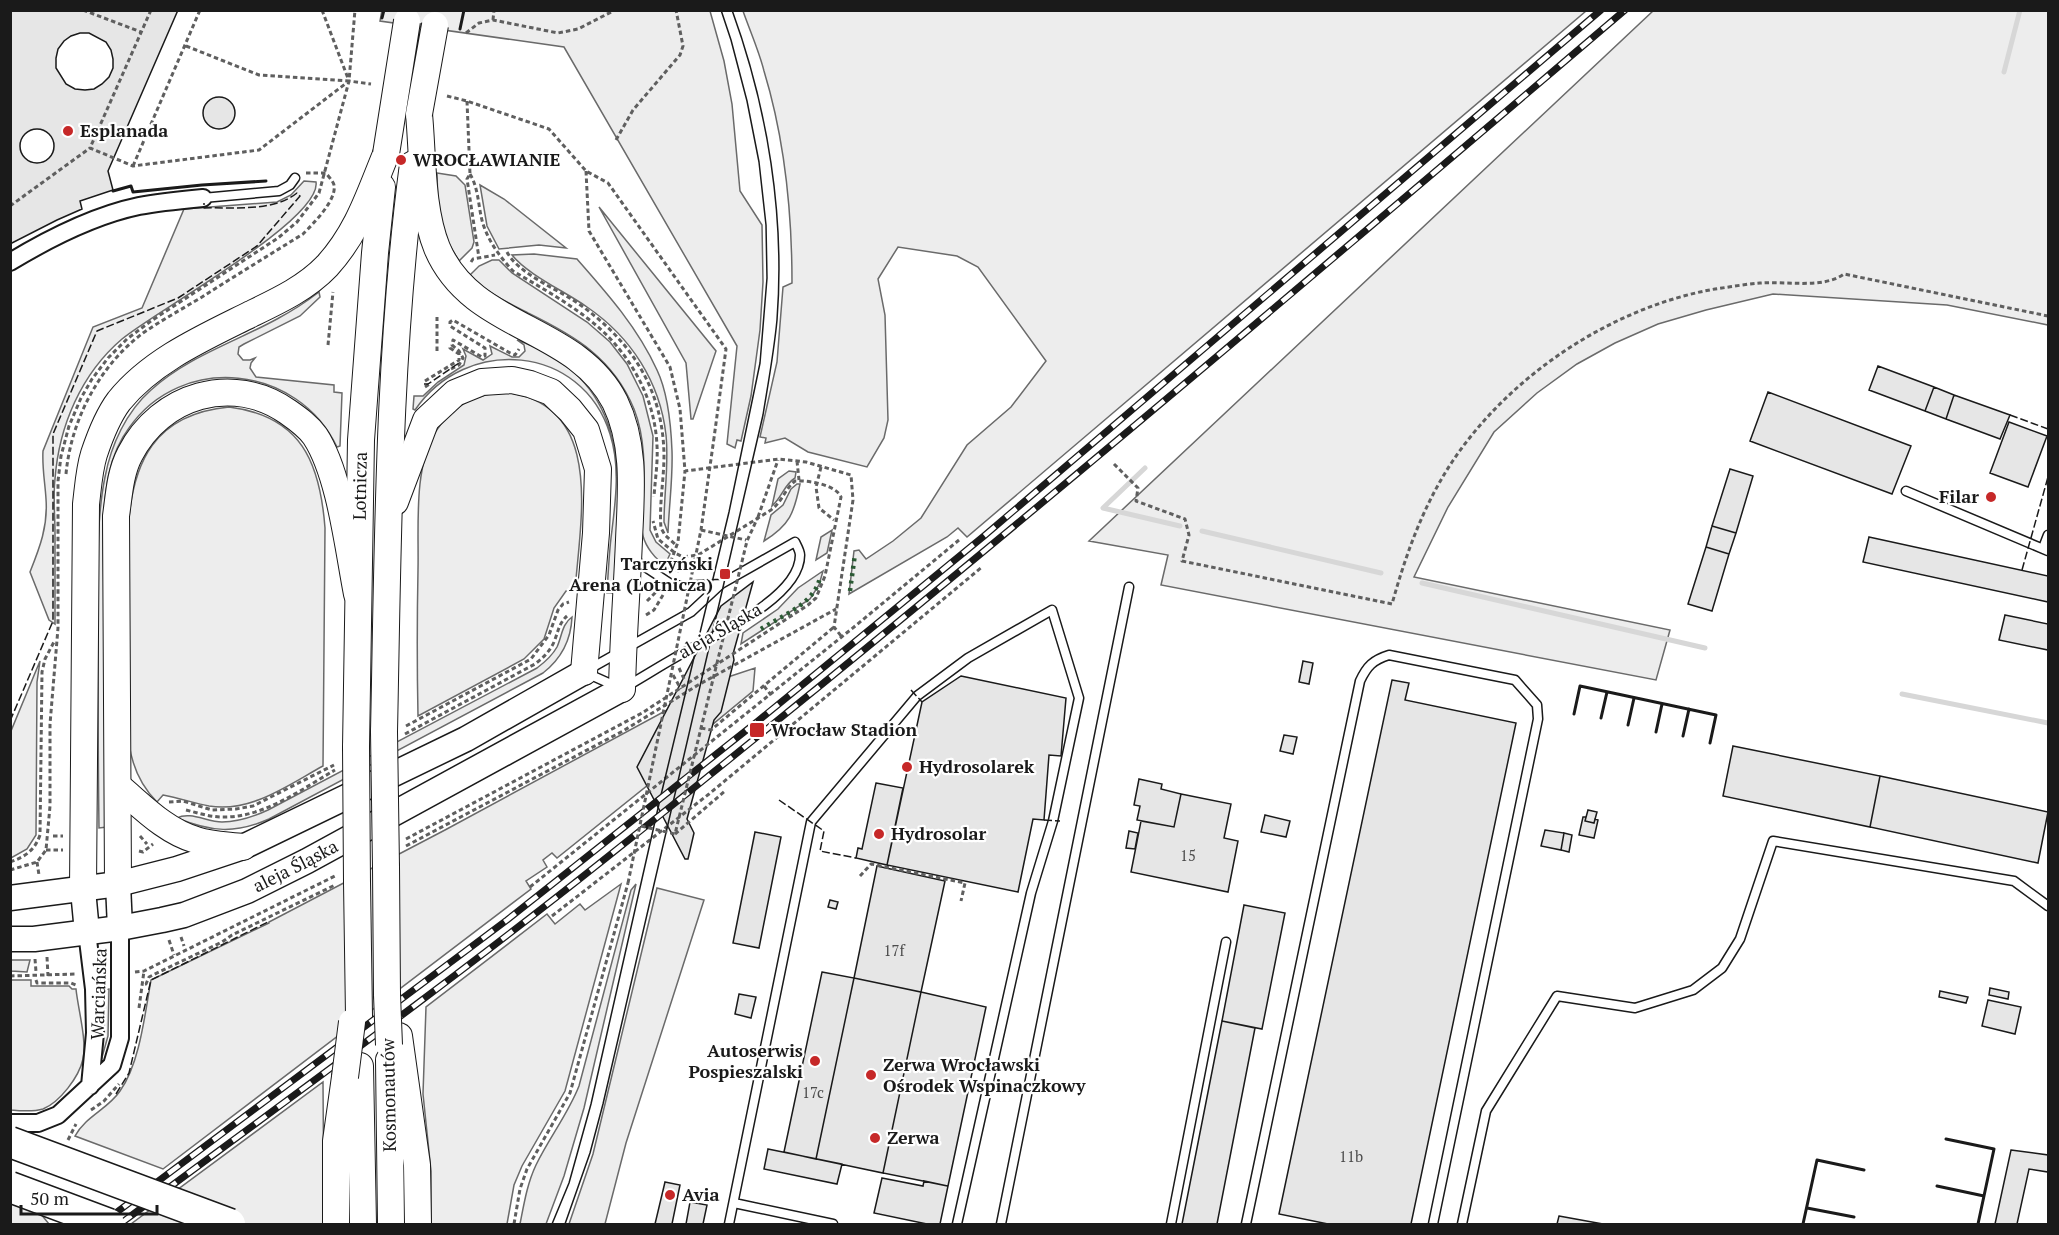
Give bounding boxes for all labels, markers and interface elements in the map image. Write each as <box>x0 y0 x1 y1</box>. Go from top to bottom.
place label: Esplanada <box>80 118 168 142</box>
marker: Esplanada <box>61 124 75 138</box>
place label: WROCŁAWIANIE <box>413 147 560 171</box>
marker: WROCŁAWIANIE <box>394 153 408 167</box>
street label: Lotnicza <box>347 452 372 520</box>
place label: Filar <box>1939 484 1979 508</box>
marker: Filar <box>1984 490 1998 504</box>
place label: Tarczyński Arena (Lotnicza) <box>569 551 713 596</box>
marker: Tarczyński Arena (Lotnicza) <box>718 567 732 581</box>
street label: aleja Śląska <box>673 597 766 664</box>
place label: Wrocław Stadion <box>771 717 918 741</box>
marker: Wrocław Stadion <box>748 721 766 739</box>
place label: Hydrosolarek <box>919 754 1035 778</box>
marker: Hydrosolarek <box>900 760 914 774</box>
place label: Hydrosolar <box>891 821 986 845</box>
marker: Hydrosolar <box>872 827 886 841</box>
street label: aleja Śląska <box>249 833 342 897</box>
house number: 15 <box>1180 845 1196 865</box>
house number: 17f <box>883 940 905 960</box>
street label: Warciańska <box>84 948 112 1040</box>
street label: Kosmonautów <box>375 1037 401 1152</box>
place label: Autoserwis Pospieszalski <box>689 1038 803 1083</box>
place label: Zerwa Wrocławski Ośrodek Wspinaczkowy <box>883 1052 1086 1097</box>
marker: Autoserwis Pospieszalski <box>808 1054 822 1068</box>
marker: Zerwa Wrocławski Ośrodek Wspinaczkowy <box>864 1068 878 1082</box>
house number: 17c <box>802 1082 824 1102</box>
place label: Zerwa <box>887 1125 940 1149</box>
marker: Zerwa <box>868 1131 882 1145</box>
house number: 11b <box>1339 1146 1363 1166</box>
scale bar <box>21 1178 158 1216</box>
place label: Avia <box>682 1182 719 1206</box>
text: 50 m <box>30 1186 70 1210</box>
marker: Avia <box>663 1188 677 1202</box>

